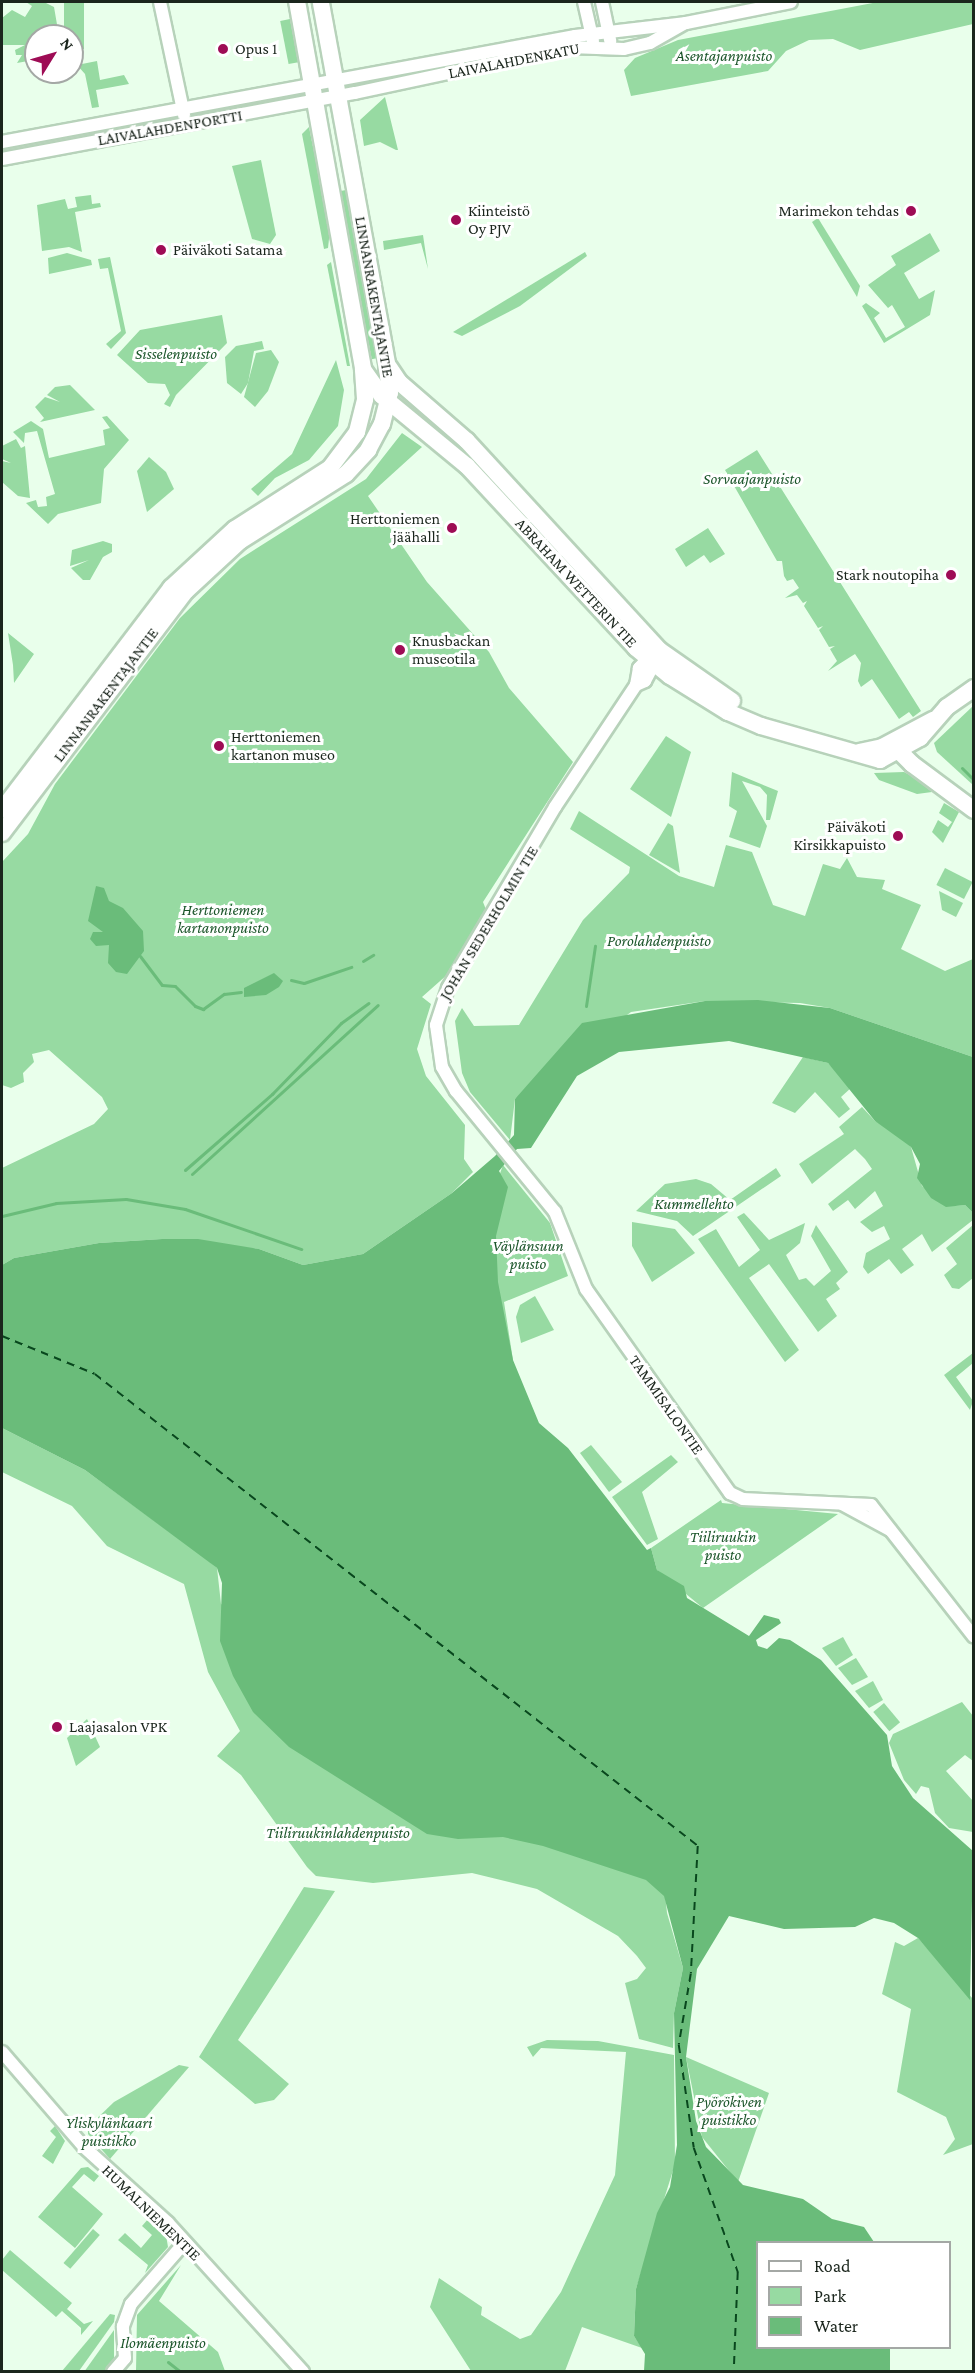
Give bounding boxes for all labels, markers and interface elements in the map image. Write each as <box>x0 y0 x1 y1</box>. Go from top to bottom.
north arrow <box>24 24 84 84</box>
text: N <box>57 35 77 54</box>
place label: Opus 1 <box>235 39 277 59</box>
street label: LAIVALAHDENKATU <box>447 39 581 83</box>
marker: Opus 1 <box>216 42 230 56</box>
park label: Asentajanpuisto <box>676 46 772 66</box>
street label: LAIVALAHDENPORTTI <box>96 106 244 150</box>
place label: Kiinteistö Oy PJV <box>468 201 530 239</box>
place label: Marimekon tehdas <box>779 201 899 221</box>
marker: Marimekon tehdas <box>904 204 918 218</box>
marker: Kiinteistö Oy PJV <box>449 213 463 227</box>
street label: LINNANRAKENTAJANTIE <box>350 215 398 379</box>
place label: Päiväkoti Satama <box>173 240 283 260</box>
marker: Päiväkoti Satama <box>154 243 168 257</box>
park label: Sisselenpuisto <box>135 344 217 364</box>
park label: Sorvaajanpuisto <box>703 469 801 489</box>
place label: Herttoniemen jäähalli <box>350 509 440 547</box>
street label: ABRAHAM WETTERIN TIE <box>511 514 641 652</box>
marker: Herttoniemen jäähalli <box>445 521 459 535</box>
place label: Stark noutopiha <box>836 565 939 585</box>
marker: Stark noutopiha <box>944 568 958 582</box>
street label: LINNANRAKENTAJANTIE <box>49 624 163 766</box>
place label: Knusbackan museotila <box>412 631 490 669</box>
marker: Knusbackan museotila <box>393 643 407 657</box>
place label: Herttoniemen kartanon museo <box>231 727 335 765</box>
marker: Herttoniemen kartanon museo <box>212 739 226 753</box>
place label: Päiväkoti Kirsikkapuisto <box>794 817 886 855</box>
marker: Päiväkoti Kirsikkapuisto <box>891 829 905 843</box>
street label: JOHAN SEDERHOLMIN TIE <box>435 843 543 1003</box>
park label: Herttoniemen kartanonpuisto <box>177 900 269 938</box>
park label: Porolahdenpuisto <box>607 931 711 951</box>
park label: Kummellehto <box>654 1194 734 1214</box>
park label: Väylänsuun puisto <box>492 1236 564 1274</box>
street label: TAMMISALONTIE <box>625 1352 707 1458</box>
park label: Tiiliruukin puisto <box>690 1527 756 1565</box>
place label: Laajasalon VPK <box>69 1717 167 1737</box>
marker: Laajasalon VPK <box>50 1720 64 1734</box>
park label: Tiiliruukinlahdenpuisto <box>266 1823 410 1843</box>
park label: Pyörökiven puistikko <box>696 2092 762 2130</box>
park label: Yliskylänkaari puistikko <box>66 2113 152 2151</box>
street label: HUMALNIEMENTIE <box>98 2161 204 2265</box>
legend <box>756 2241 951 2349</box>
text: Road <box>814 2256 851 2276</box>
text: Park <box>814 2286 846 2306</box>
text: Water <box>814 2316 858 2336</box>
park label: Ilomäenpuisto <box>120 2333 206 2353</box>

